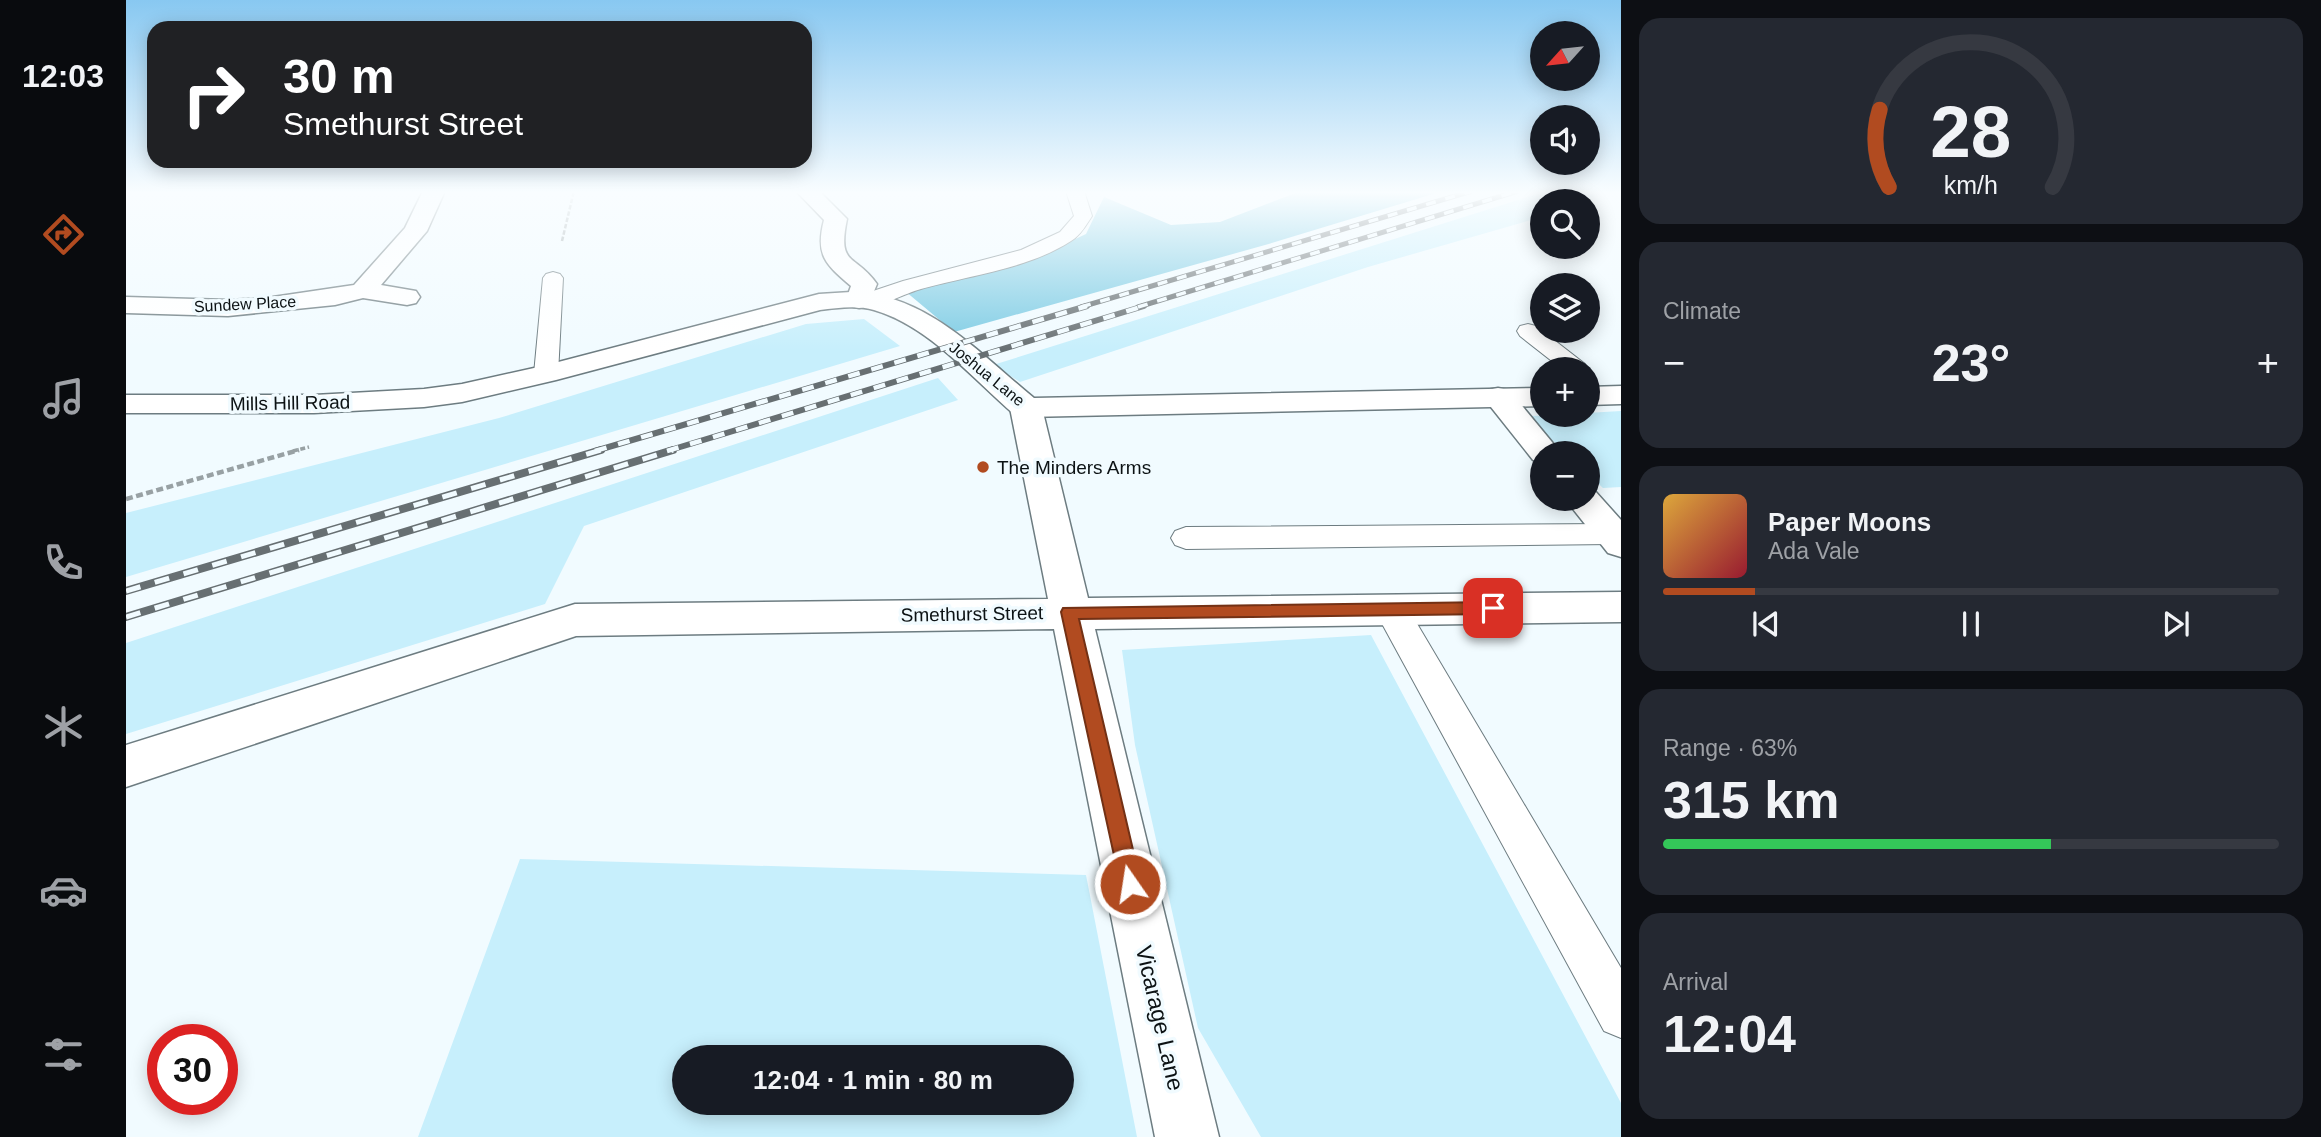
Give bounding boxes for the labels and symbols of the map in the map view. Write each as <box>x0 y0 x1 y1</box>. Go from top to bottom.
north arrow <box>1530 21 1600 91</box>
street label: Sundew Place <box>193 293 297 315</box>
street label: Joshua Lane <box>946 339 1028 410</box>
street label: Mills Hill Road <box>230 391 350 415</box>
place label: The Minders Arms <box>997 457 1151 478</box>
marker: The Minders Arms <box>975 459 991 475</box>
pin <box>1463 578 1523 638</box>
street label: Smethurst Street <box>901 602 1044 626</box>
position arrow <box>1093 847 1167 921</box>
street label: Vicarage Lane <box>1131 943 1189 1093</box>
speed limit sign: 30 <box>147 1024 238 1115</box>

